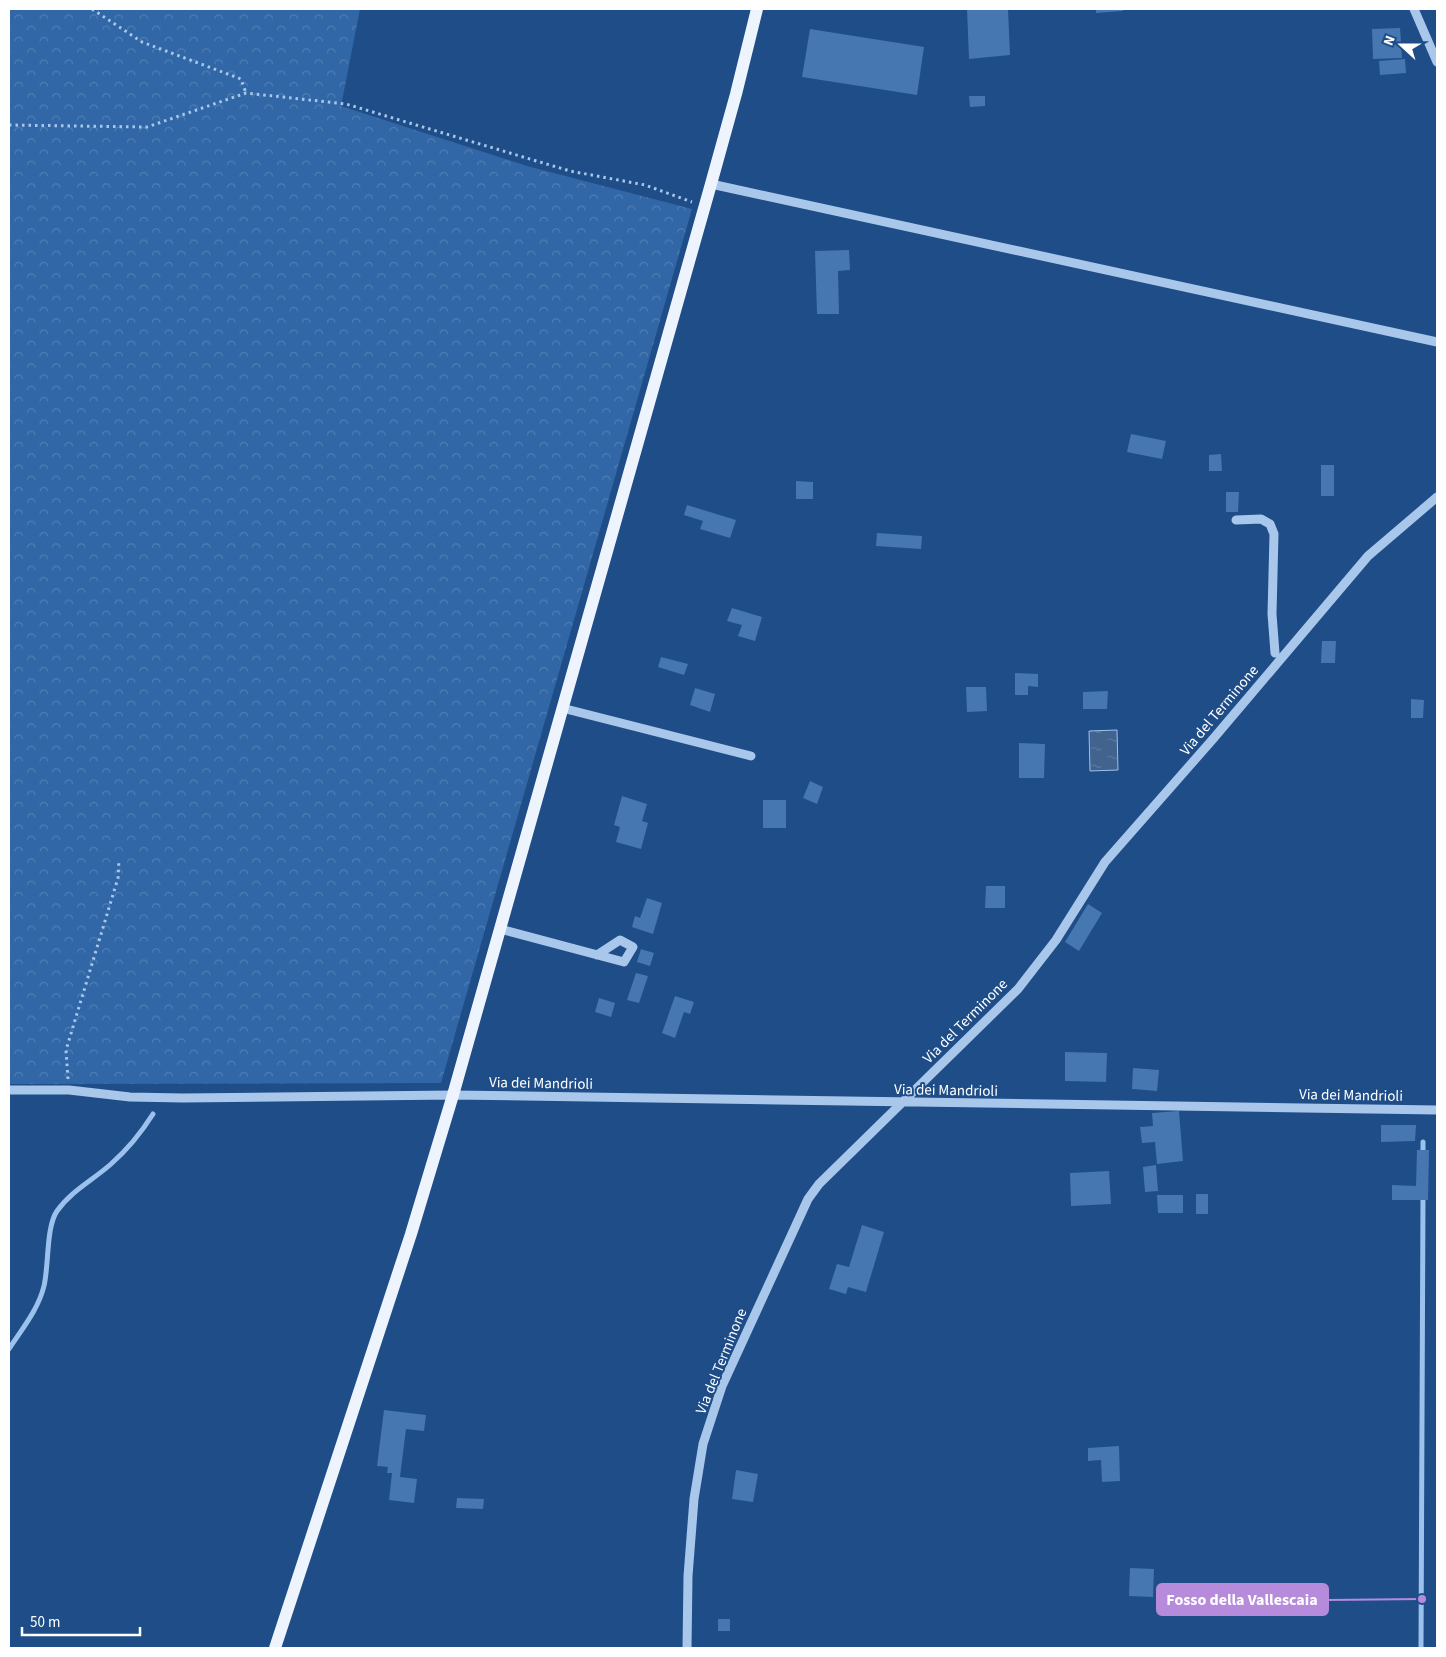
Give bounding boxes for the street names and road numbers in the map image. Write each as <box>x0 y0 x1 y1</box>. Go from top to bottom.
street label: Via del Terminone <box>1175 661 1264 760</box>
street label: Via del Terminone <box>918 974 1013 1069</box>
street label: Via dei Mandrioli <box>489 1072 593 1095</box>
street label: Via dei Mandrioli <box>894 1079 998 1102</box>
street label: Via dei Mandrioli <box>1299 1084 1403 1107</box>
street label: Via del Terminone <box>691 1305 752 1417</box>

